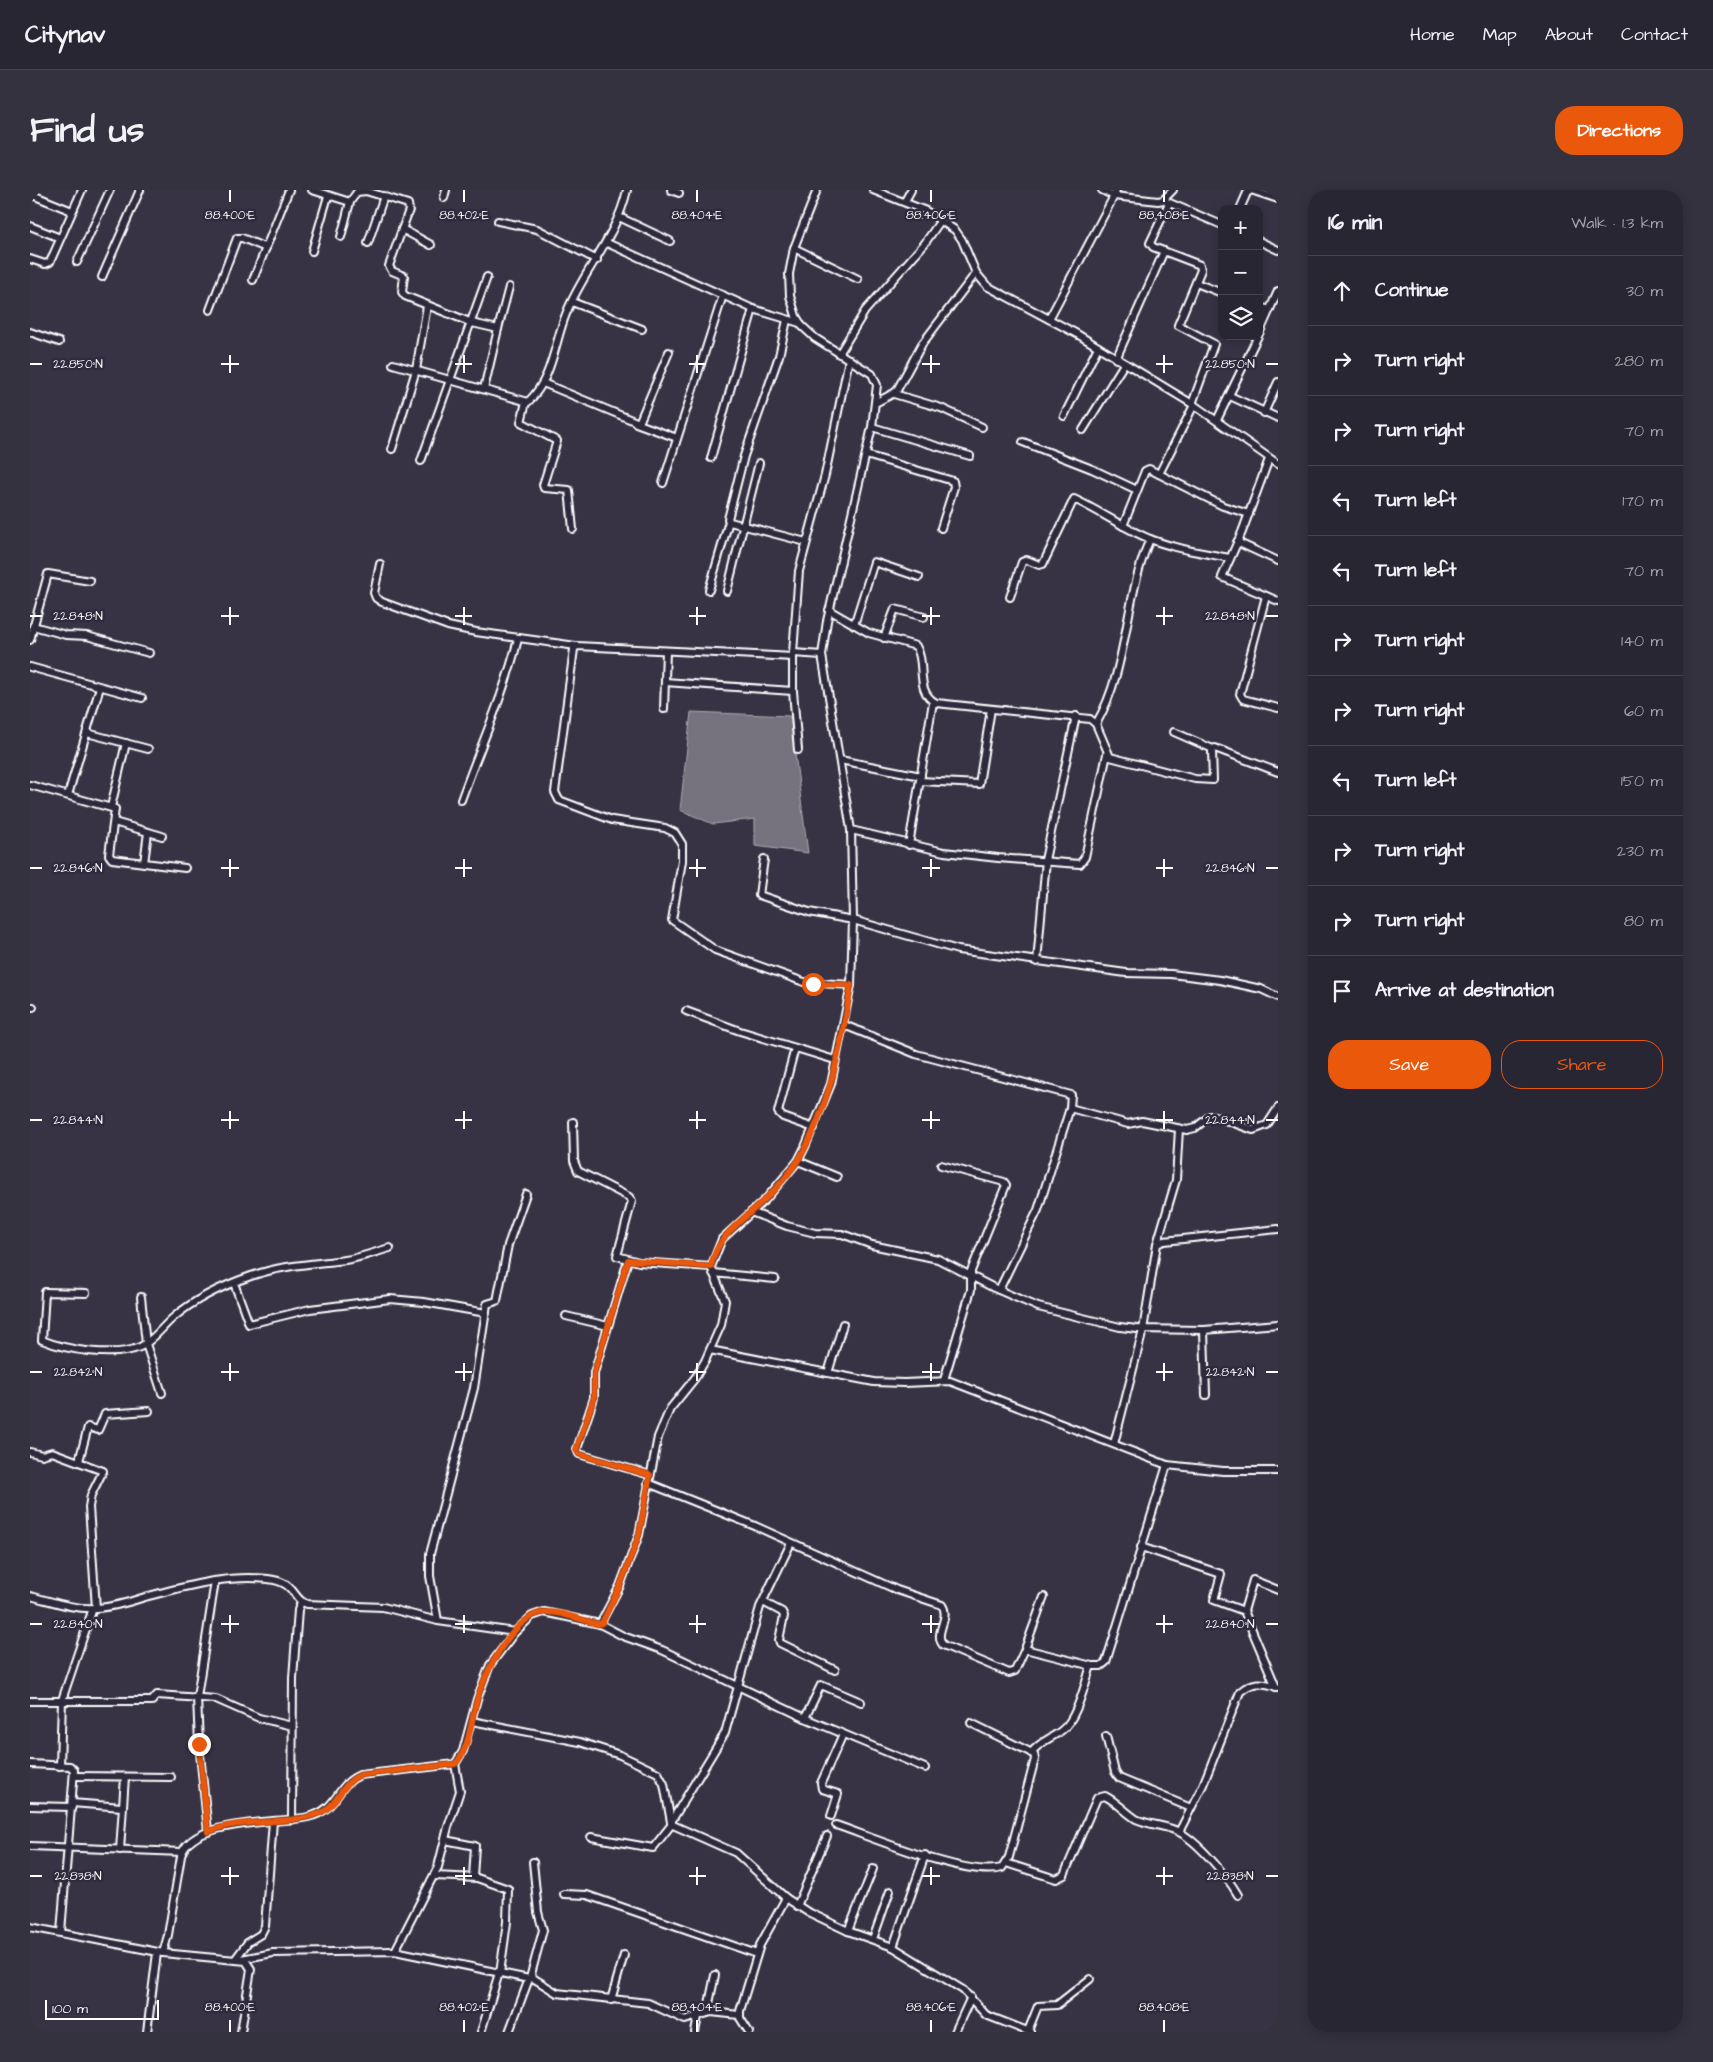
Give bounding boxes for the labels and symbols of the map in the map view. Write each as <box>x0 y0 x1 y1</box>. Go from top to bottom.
text: 88.400°E <box>205 207 255 224</box>
text: 88.402°E <box>439 207 489 224</box>
text: 88.404°E <box>672 207 722 224</box>
text: 88.406°E <box>906 207 956 224</box>
text: 88.408°E <box>1139 207 1189 224</box>
text: 22.850°N <box>53 356 103 373</box>
text: 22.850°N <box>1205 356 1255 373</box>
text: 22.848°N <box>53 608 103 625</box>
text: 22.848°N <box>1205 608 1255 625</box>
text: 22.846°N <box>53 860 103 877</box>
text: 22.846°N <box>1205 860 1255 877</box>
route start <box>802 973 825 996</box>
text: 22.844°N <box>53 1112 103 1129</box>
text: 22.844°N <box>1205 1112 1255 1129</box>
text: 22.842°N <box>54 1364 103 1381</box>
text: 22.842°N <box>1206 1364 1255 1381</box>
text: 22.840°N <box>53 1616 103 1633</box>
text: 22.840°N <box>1205 1616 1255 1633</box>
route end <box>188 1733 211 1756</box>
text: 22.838°N <box>54 1868 102 1885</box>
text: 22.838°N <box>1206 1868 1254 1885</box>
scale bar <box>45 1997 159 2020</box>
text: 88.400°E <box>205 1999 255 2016</box>
text: 88.402°E <box>439 1999 489 2016</box>
text: 88.404°E <box>672 1999 722 2016</box>
text: 88.406°E <box>906 1999 956 2016</box>
text: 88.408°E <box>1139 1999 1189 2016</box>

